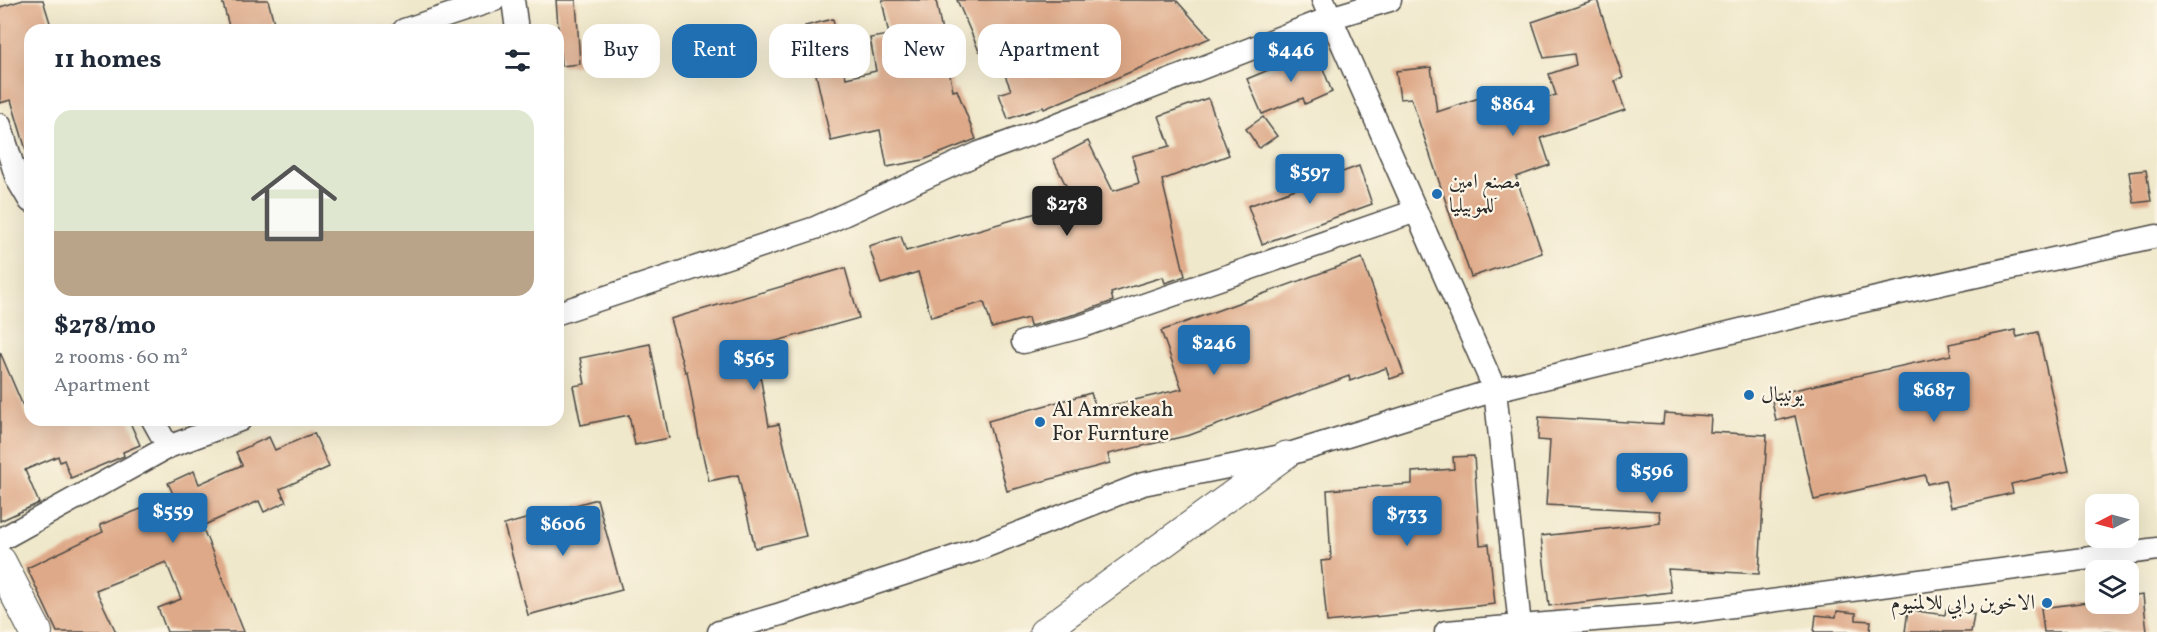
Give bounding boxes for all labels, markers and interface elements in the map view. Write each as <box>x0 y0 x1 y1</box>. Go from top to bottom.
chip: Buy <box>582 24 660 78</box>
chip: Rent <box>672 24 757 78</box>
chip: Filters <box>769 24 870 78</box>
chip: New <box>882 24 966 78</box>
chip: Apartment <box>978 24 1121 78</box>
pin: $446 <box>1255 32 1327 83</box>
text: $446 <box>1268 37 1314 65</box>
text: 11 homes <box>54 42 161 78</box>
icon: filters <box>501 44 534 77</box>
pin: $864 <box>1477 86 1549 137</box>
text: $864 <box>1491 91 1535 119</box>
icon: home <box>240 149 348 257</box>
pin: $597 <box>1274 154 1346 205</box>
text: $597 <box>1289 159 1331 187</box>
place label: مصنع امين للموبيليا <box>1449 168 1521 221</box>
pin: $278 <box>1031 186 1103 237</box>
marker: مصنع امين للموبيليا <box>1430 187 1444 201</box>
text: $278 <box>1046 191 1088 219</box>
text: $278/mo <box>54 308 156 344</box>
pin: $246 <box>1178 325 1250 376</box>
text: $246 <box>1192 330 1236 358</box>
pin: $565 <box>718 340 790 391</box>
text: 2 rooms · 60 m² <box>54 344 188 372</box>
text: $565 <box>733 345 775 373</box>
text: Apartment <box>54 372 150 400</box>
pin: $687 <box>1898 372 1970 423</box>
text: $687 <box>1913 377 1955 405</box>
place label: يونيبال <box>1761 381 1805 410</box>
marker: يونيبال <box>1742 388 1756 402</box>
place label: Al Amrekeah For Furnture <box>1052 396 1173 449</box>
marker: Al Amrekeah For Furnture <box>1033 415 1047 429</box>
pin: $596 <box>1616 453 1688 504</box>
text: $596 <box>1631 458 1674 486</box>
pin: $559 <box>137 493 209 544</box>
north arrow <box>2085 494 2139 548</box>
map controls <box>2085 494 2139 614</box>
pin: $733 <box>1371 496 1443 547</box>
text: $559 <box>152 498 194 526</box>
text: $733 <box>1387 501 1427 529</box>
pin: $606 <box>527 506 599 557</box>
text: $606 <box>540 511 586 539</box>
button: layers <box>2085 560 2139 614</box>
place label: الاخوين رابي للالمنيوم <box>1891 589 2035 620</box>
marker: الاخوين رابي للالمنيوم <box>2040 596 2054 610</box>

